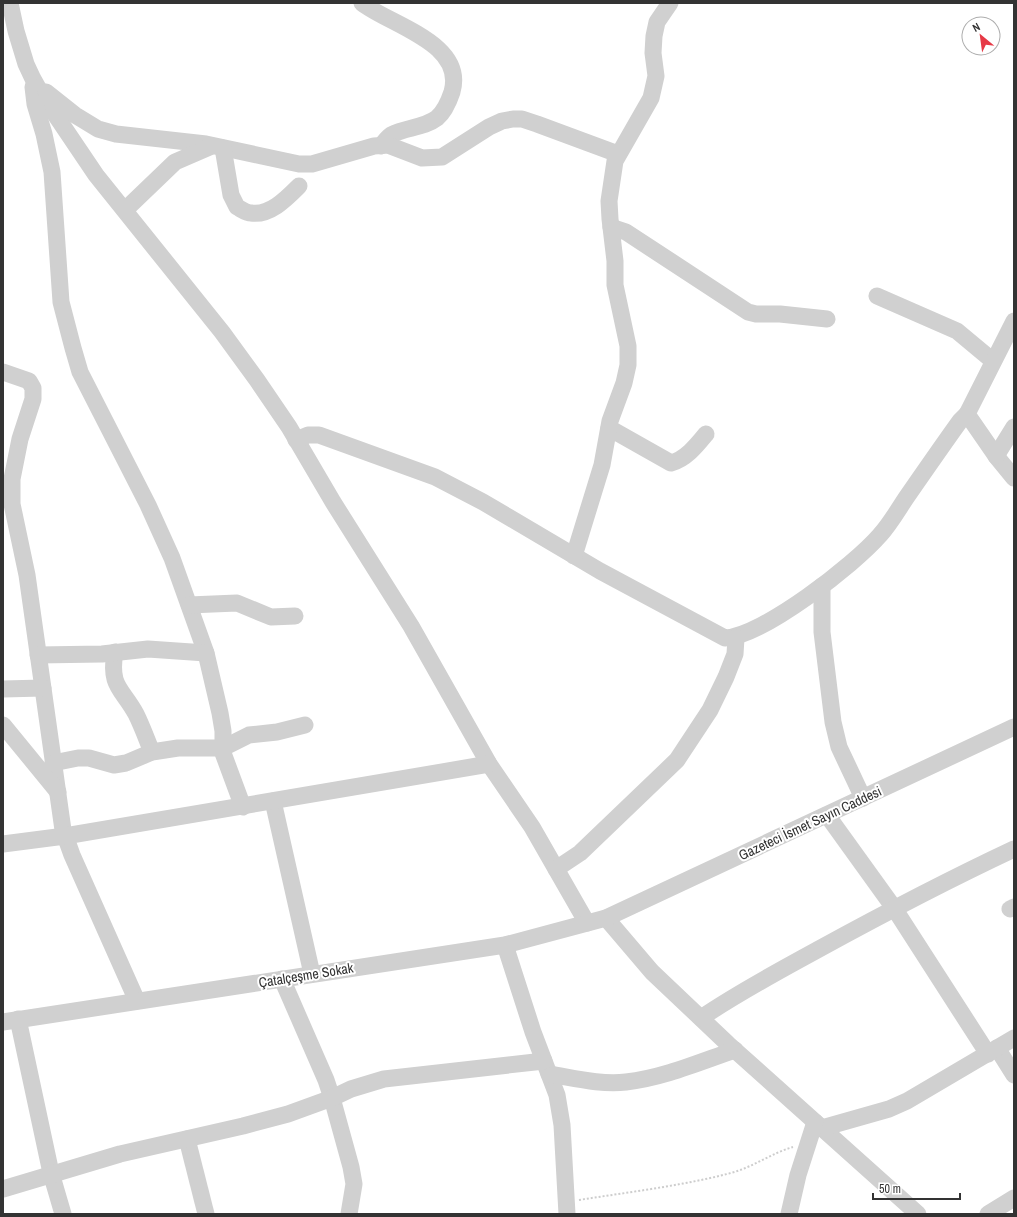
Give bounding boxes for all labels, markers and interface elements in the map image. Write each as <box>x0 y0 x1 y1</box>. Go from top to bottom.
north arrow <box>961 16 1001 56</box>
text: N <box>970 20 982 35</box>
street label: Gazeteci İsmet Sayın Caddesi <box>736 782 884 864</box>
street label: Çatalçeşme Sokak <box>257 959 355 991</box>
scale bar <box>873 1175 960 1201</box>
text: 50 m <box>879 1181 901 1197</box>

